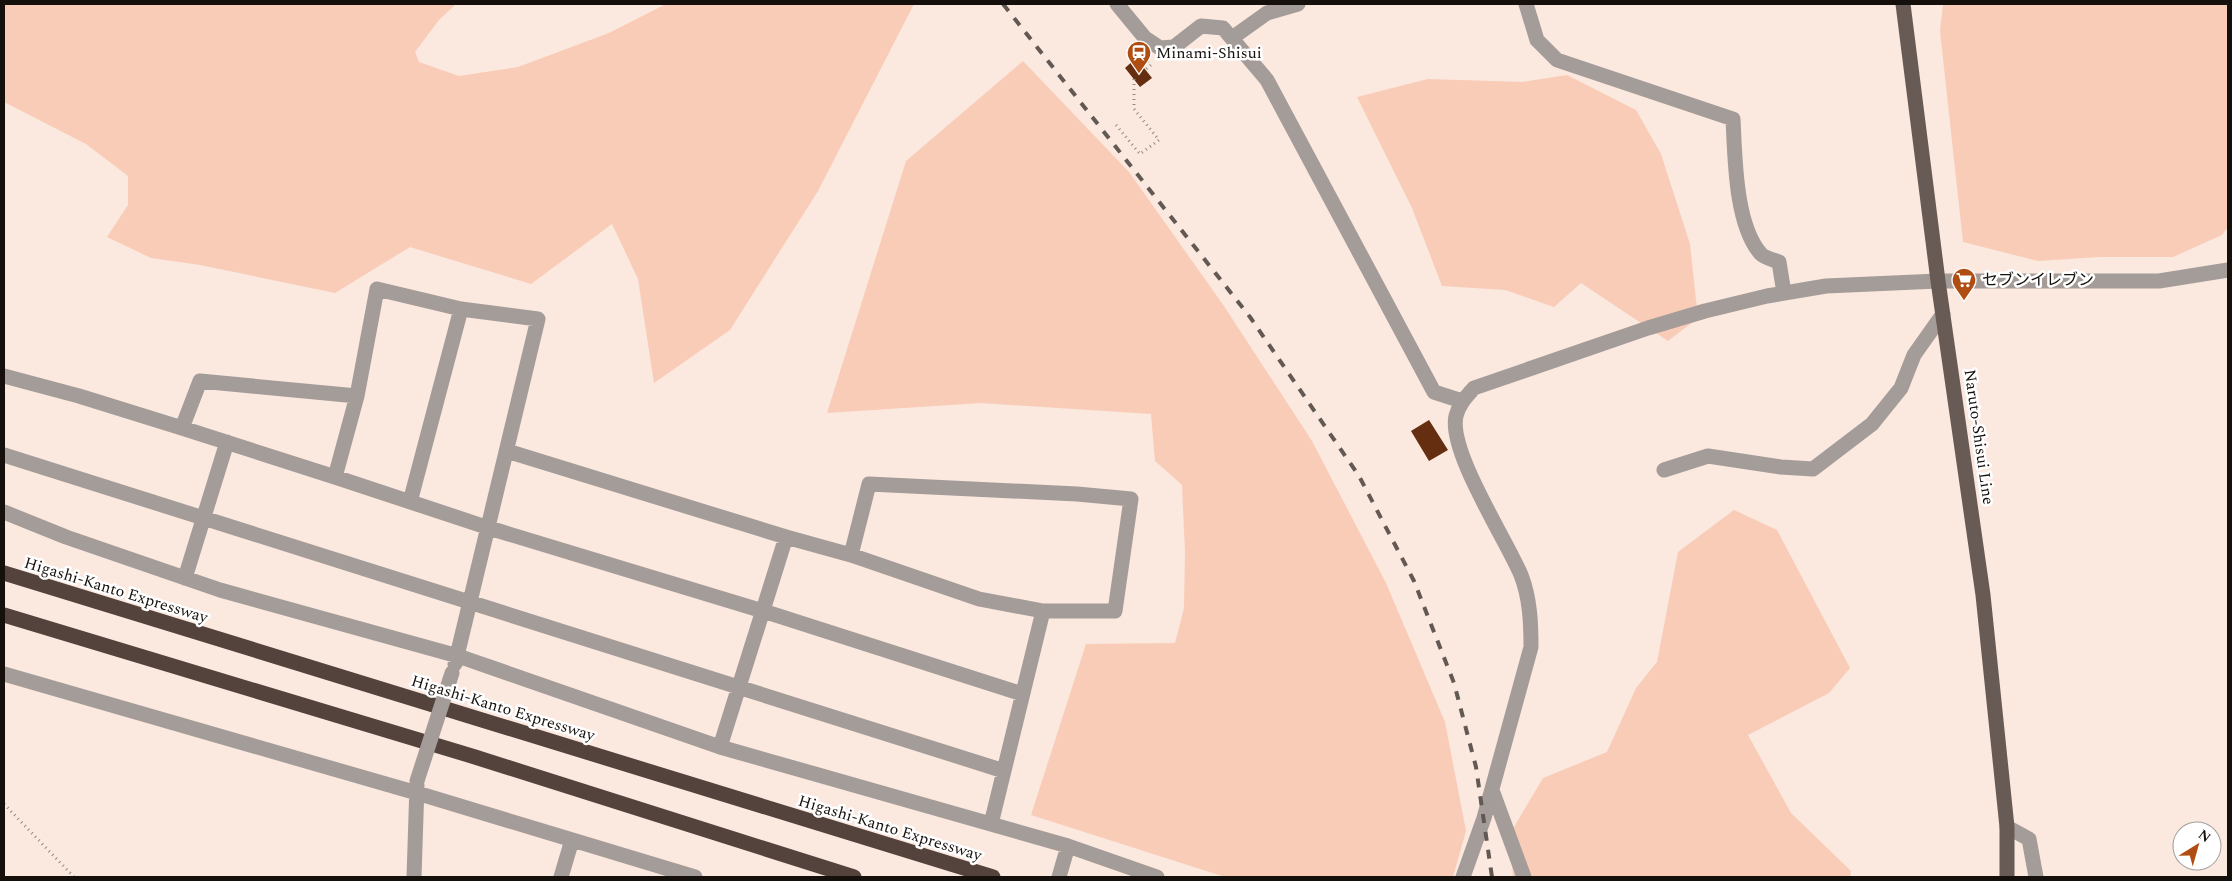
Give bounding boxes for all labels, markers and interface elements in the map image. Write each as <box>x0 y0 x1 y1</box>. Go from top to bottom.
station icon: Minami-Shisui <box>1126 40 1152 74</box>
place label: Minami-Shisui <box>1156 41 1262 65</box>
supermarket icon: セブンイレブン <box>1951 267 1977 301</box>
place label: セブンイレブン <box>1982 268 2094 292</box>
street label: Naruto-Shisui Line <box>1958 368 2000 506</box>
street label: Higashi-Kanto Expressway <box>21 551 212 630</box>
street label: Higashi-Kanto Expressway <box>408 669 599 748</box>
street label: Higashi-Kanto Expressway <box>795 789 986 868</box>
north arrow <box>2172 821 2222 871</box>
text: N <box>2194 824 2215 848</box>

